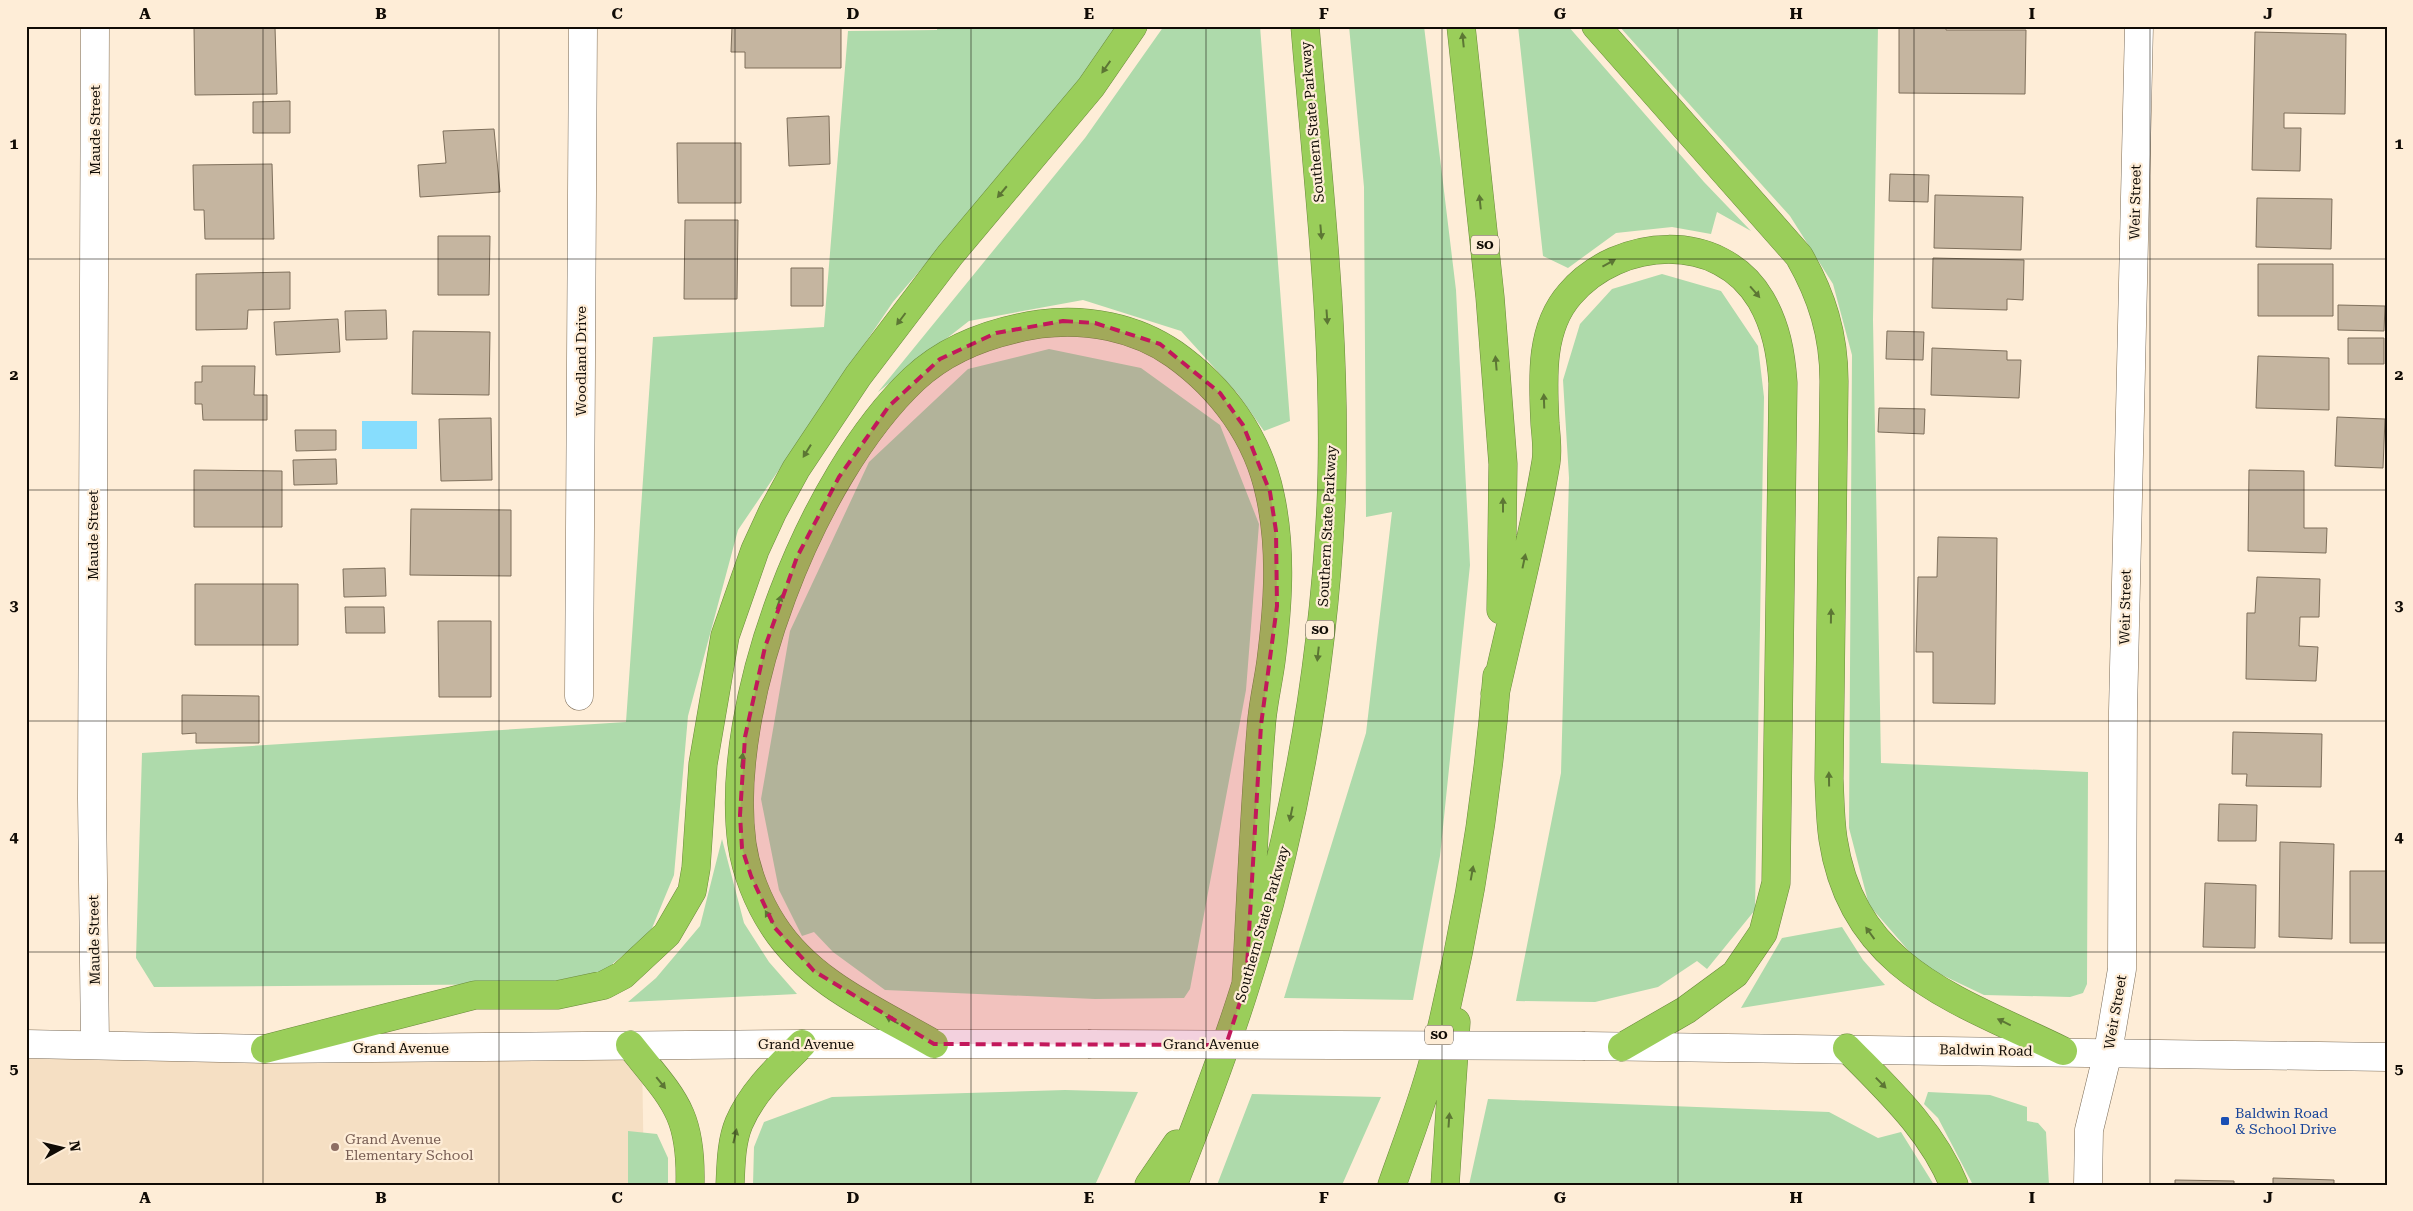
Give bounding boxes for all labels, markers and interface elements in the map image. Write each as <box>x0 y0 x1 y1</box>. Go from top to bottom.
text: A <box>139 4 151 23</box>
text: B <box>375 4 387 23</box>
text: C <box>611 4 623 23</box>
text: D <box>847 4 860 23</box>
text: E <box>1084 4 1094 23</box>
text: F <box>1319 4 1329 23</box>
text: G <box>1554 4 1567 23</box>
text: H <box>1789 4 1803 23</box>
text: I <box>2029 4 2035 23</box>
text: J <box>2263 4 2273 23</box>
one-way arrow <box>1459 32 1467 48</box>
street label: Southern State Parkway <box>1297 40 1327 203</box>
one-way arrow <box>1101 60 1111 73</box>
street label: Maude Street <box>87 85 103 175</box>
text: 1 <box>10 134 19 153</box>
text: 1 <box>2395 134 2404 153</box>
street label: Weir Street <box>2126 164 2144 240</box>
one-way arrow <box>996 185 1008 197</box>
one-way arrow <box>1476 193 1484 209</box>
one-way arrow <box>1318 224 1326 240</box>
road number: SO <box>1471 236 1499 254</box>
one-way arrow <box>1602 259 1616 267</box>
one-way arrow <box>1749 286 1761 298</box>
street label: Woodland Drive <box>573 306 589 416</box>
one-way arrow <box>1324 309 1332 325</box>
one-way arrow <box>896 312 906 326</box>
one-way arrow <box>1491 355 1499 371</box>
text: 2 <box>10 365 19 384</box>
text: 2 <box>2395 365 2404 384</box>
one-way arrow <box>1540 392 1548 408</box>
street label: Southern State Parkway <box>1315 444 1339 607</box>
one-way arrow <box>803 445 812 458</box>
street label: Maude Street <box>85 490 101 580</box>
one-way arrow <box>1499 497 1507 513</box>
one-way arrow <box>1521 552 1529 568</box>
street label: Weir Street <box>2116 569 2134 645</box>
one-way arrow <box>775 594 783 609</box>
text: 3 <box>10 596 19 615</box>
text: 3 <box>2395 596 2404 615</box>
one-way arrow <box>1827 608 1835 624</box>
road number: SO <box>1306 620 1334 640</box>
one-way arrow <box>1314 646 1322 662</box>
one-way arrow <box>738 752 746 768</box>
one-way arrow <box>1825 771 1833 787</box>
one-way arrow <box>1287 806 1295 822</box>
text: 4 <box>10 827 19 846</box>
text: 4 <box>2395 827 2404 846</box>
street label: Southern State Parkway <box>1232 843 1292 1004</box>
one-way arrow <box>1468 864 1476 880</box>
street label: Maude Street <box>85 895 103 985</box>
one-way arrow <box>764 911 773 924</box>
one-way arrow <box>1865 926 1875 940</box>
street label: Weir Street <box>2101 974 2129 1050</box>
one-way arrow <box>885 1015 898 1024</box>
one-way arrow <box>1997 1018 2011 1026</box>
road number: SO <box>1425 1026 1453 1044</box>
street label: Grand Avenue <box>758 1036 854 1052</box>
street label: Grand Avenue <box>1163 1036 1259 1052</box>
street label: Grand Avenue <box>353 1040 449 1056</box>
street label: Baldwin Road <box>1939 1041 2033 1059</box>
text: 5 <box>10 1059 19 1078</box>
text: 5 <box>2395 1059 2404 1078</box>
one-way arrow <box>655 1076 666 1089</box>
one-way arrow <box>1875 1077 1887 1089</box>
place label: Baldwin Road & School Drive <box>2235 1105 2337 1137</box>
one-way arrow <box>1445 1111 1453 1127</box>
marker: Baldwin Road & School Drive <box>2219 1115 2231 1127</box>
north arrow <box>38 1124 88 1174</box>
one-way arrow <box>731 1129 739 1144</box>
place label: Grand Avenue Elementary School <box>345 1131 474 1163</box>
text: N <box>66 1140 84 1153</box>
marker: Grand Avenue Elementary School <box>329 1141 341 1153</box>
text: A <box>139 1188 151 1207</box>
text: B <box>375 1188 387 1207</box>
text: C <box>611 1188 623 1207</box>
text: D <box>847 1188 860 1207</box>
text: E <box>1084 1188 1094 1207</box>
text: F <box>1319 1188 1329 1207</box>
text: G <box>1554 1188 1567 1207</box>
text: H <box>1789 1188 1803 1207</box>
text: I <box>2029 1188 2035 1207</box>
text: J <box>2263 1188 2273 1207</box>

